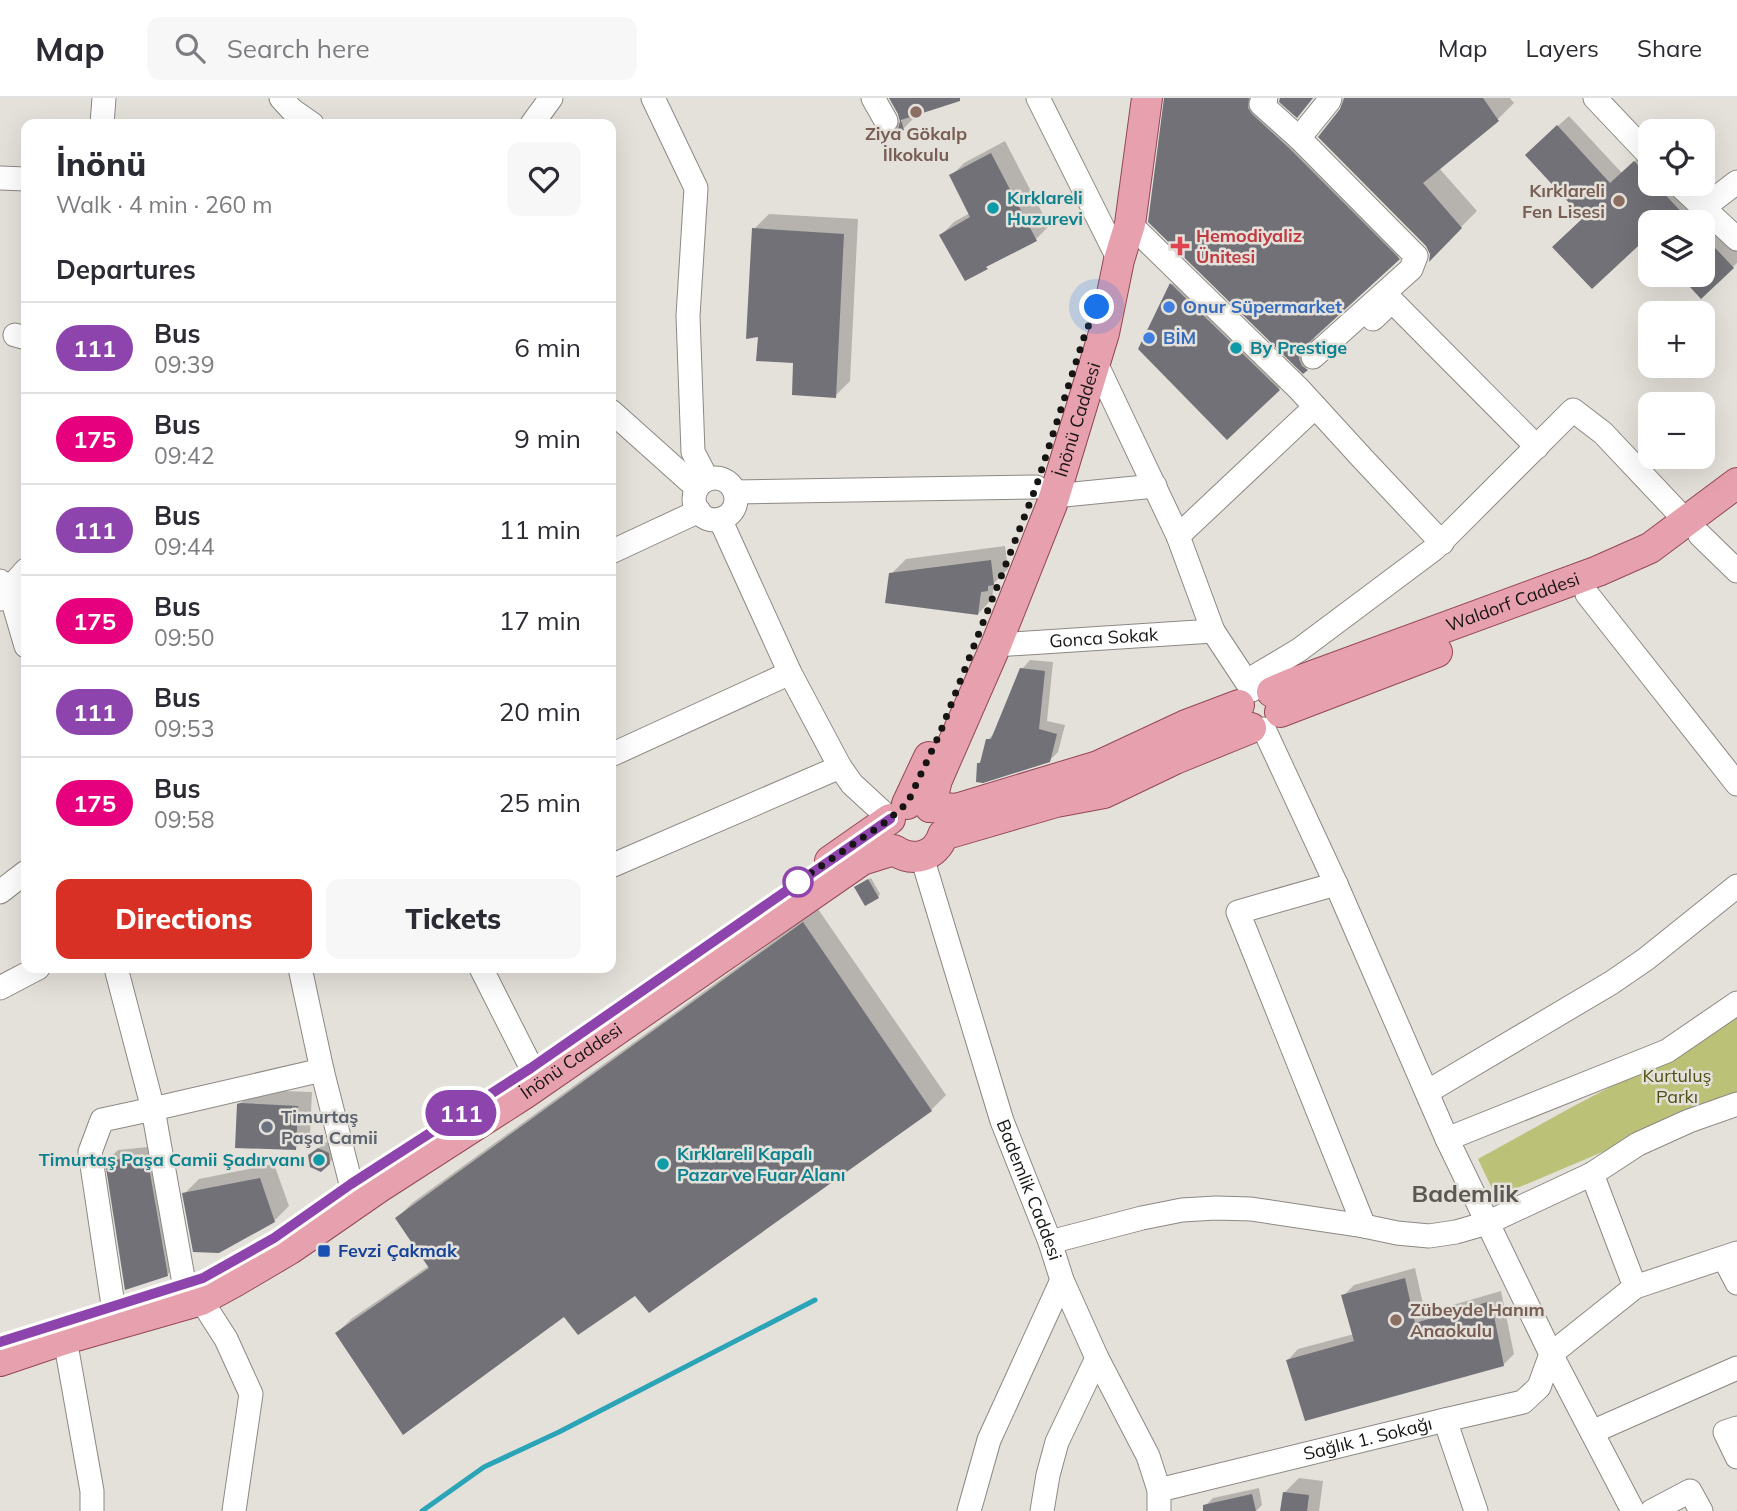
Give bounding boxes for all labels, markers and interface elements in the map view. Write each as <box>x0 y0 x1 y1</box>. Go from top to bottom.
search box <box>147 17 637 80</box>
text: Map <box>35 28 105 69</box>
icon: search <box>171 29 209 67</box>
text: Search here <box>227 32 370 65</box>
text: Map <box>1438 33 1487 63</box>
text: Layers <box>1525 33 1599 63</box>
text: Share <box>1637 33 1702 63</box>
marker: Ziya Gökalp İlkokulu <box>908 104 924 120</box>
map controls <box>1638 119 1715 469</box>
button: locate <box>1638 119 1715 196</box>
place label: Ziya Gökalp İlkokulu <box>865 122 967 166</box>
button: heart <box>507 142 581 216</box>
text: İnönü <box>56 143 146 184</box>
place label: Kırklareli Fen Lisesi <box>1522 179 1605 223</box>
place label: Kırklareli Huzurevi <box>1007 186 1083 230</box>
text: Walk · 4 min · 260 m <box>56 190 273 219</box>
marker: Kırklareli Fen Lisesi <box>1611 193 1627 209</box>
marker: Kırklareli Huzurevi <box>985 200 1001 216</box>
button: layers <box>1638 210 1715 287</box>
place label: Hemodiyaliz Ünitesi <box>1196 224 1302 268</box>
marker: Hemodiyaliz Ünitesi <box>1170 236 1190 256</box>
text: Departures <box>56 253 196 286</box>
your location <box>1079 289 1114 324</box>
place label: Onur Süpermarket <box>1183 295 1342 318</box>
marker: Onur Süpermarket <box>1161 299 1177 315</box>
button: + <box>1638 301 1715 378</box>
text: Bus <box>154 317 200 350</box>
place label: BİM <box>1163 326 1196 349</box>
marker: BİM <box>1141 330 1157 346</box>
text: 6 min <box>514 331 581 364</box>
text: 111 <box>73 333 116 363</box>
place label: By Prestige <box>1250 336 1347 359</box>
marker: By Prestige <box>1228 340 1244 356</box>
text: 09:39 <box>154 350 214 379</box>
street label: İnönü Caddesi <box>1049 359 1105 480</box>
button: − <box>1638 392 1715 469</box>
text: Bus <box>154 408 200 441</box>
text: 9 min <box>514 422 581 455</box>
text: 175 <box>73 424 116 454</box>
text: 09:42 <box>154 441 214 470</box>
text: Bus <box>154 499 200 532</box>
text: 11 min <box>499 513 581 546</box>
text: 111 <box>73 515 116 545</box>
text: 09:44 <box>154 532 214 561</box>
street label: Waldorf Caddesi <box>1443 567 1583 637</box>
text: Bus <box>154 590 200 623</box>
text: 17 min <box>499 604 581 637</box>
text: 175 <box>73 606 116 636</box>
text: 09:50 <box>154 623 214 652</box>
street label: Gonca Sokak <box>1049 623 1160 653</box>
text: Bus <box>154 681 200 714</box>
text: 20 min <box>499 695 581 728</box>
text: 111 <box>73 697 116 727</box>
text: 09:53 <box>154 714 214 743</box>
text: Bus <box>154 772 200 805</box>
text: 25 min <box>499 786 581 819</box>
text: 175 <box>73 788 116 818</box>
text: 09:58 <box>154 805 214 834</box>
unlabelled marker <box>783 867 813 897</box>
button: Directions <box>56 879 312 959</box>
button: Tickets <box>326 879 581 959</box>
street label: İnönü Caddesi <box>516 1018 626 1104</box>
park label: Kurtuluş Parkı <box>1643 1064 1712 1108</box>
line badge: 111 <box>421 1090 501 1136</box>
text: 111 <box>439 1098 483 1128</box>
place label: Timurtaş Paşa Camii <box>281 1105 378 1149</box>
street label: Bademlik Caddesi <box>992 1116 1067 1263</box>
marker: Timurtaş Paşa Camii <box>259 1119 275 1135</box>
place label: Kırklareli Kapalı Pazar ve Fuar Alanı <box>677 1142 846 1186</box>
place label: Timurtaş Paşa Camii Şadırvanı <box>39 1148 305 1171</box>
marker: Timurtaş Paşa Camii Şadırvanı <box>311 1152 327 1168</box>
marker: Kırklareli Kapalı Pazar ve Fuar Alanı <box>655 1156 671 1172</box>
district label: Bademlik <box>1412 1178 1519 1208</box>
place label: Fevzi Çakmak <box>338 1239 458 1262</box>
marker: Fevzi Çakmak <box>316 1243 332 1259</box>
place label: Zübeyde Hanım Anaokulu <box>1410 1298 1545 1342</box>
marker: Zübeyde Hanım Anaokulu <box>1388 1312 1404 1328</box>
street label: Sağlık 1. Sokağı <box>1301 1412 1434 1465</box>

